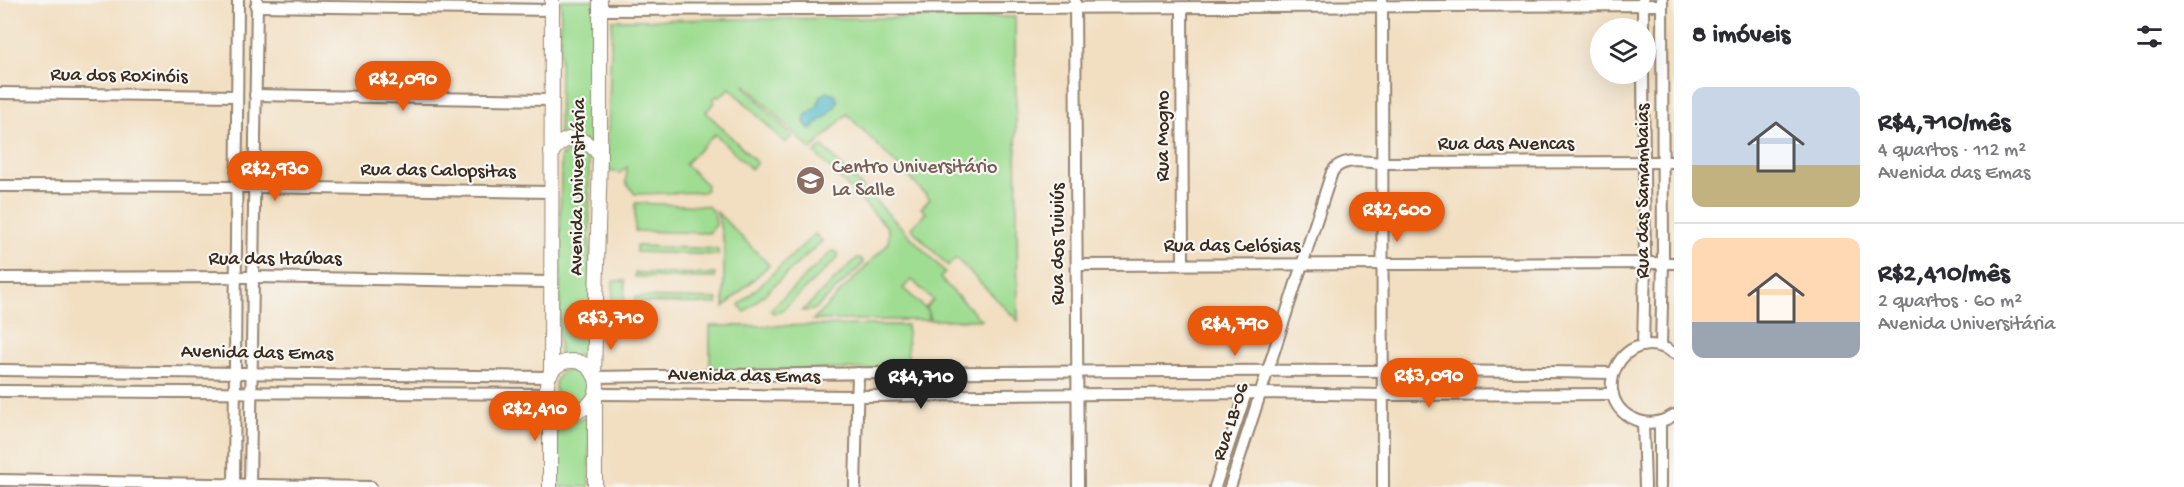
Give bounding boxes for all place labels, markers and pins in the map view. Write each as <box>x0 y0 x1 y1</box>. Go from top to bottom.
pin: R$2,090 <box>348 61 458 112</box>
pin: R$2,930 <box>220 151 330 202</box>
place label: Centro Universitário La Salle <box>832 157 997 203</box>
school or university icon: Centro Universitário La Salle <box>795 164 827 196</box>
pin: R$2,600 <box>1342 192 1452 243</box>
pin: R$3,710 <box>556 300 666 351</box>
pin: R$4,790 <box>1180 306 1290 357</box>
pin: R$3,090 <box>1374 358 1484 409</box>
pin: R$4,710 <box>866 359 976 410</box>
pin: R$2,410 <box>480 391 590 442</box>

